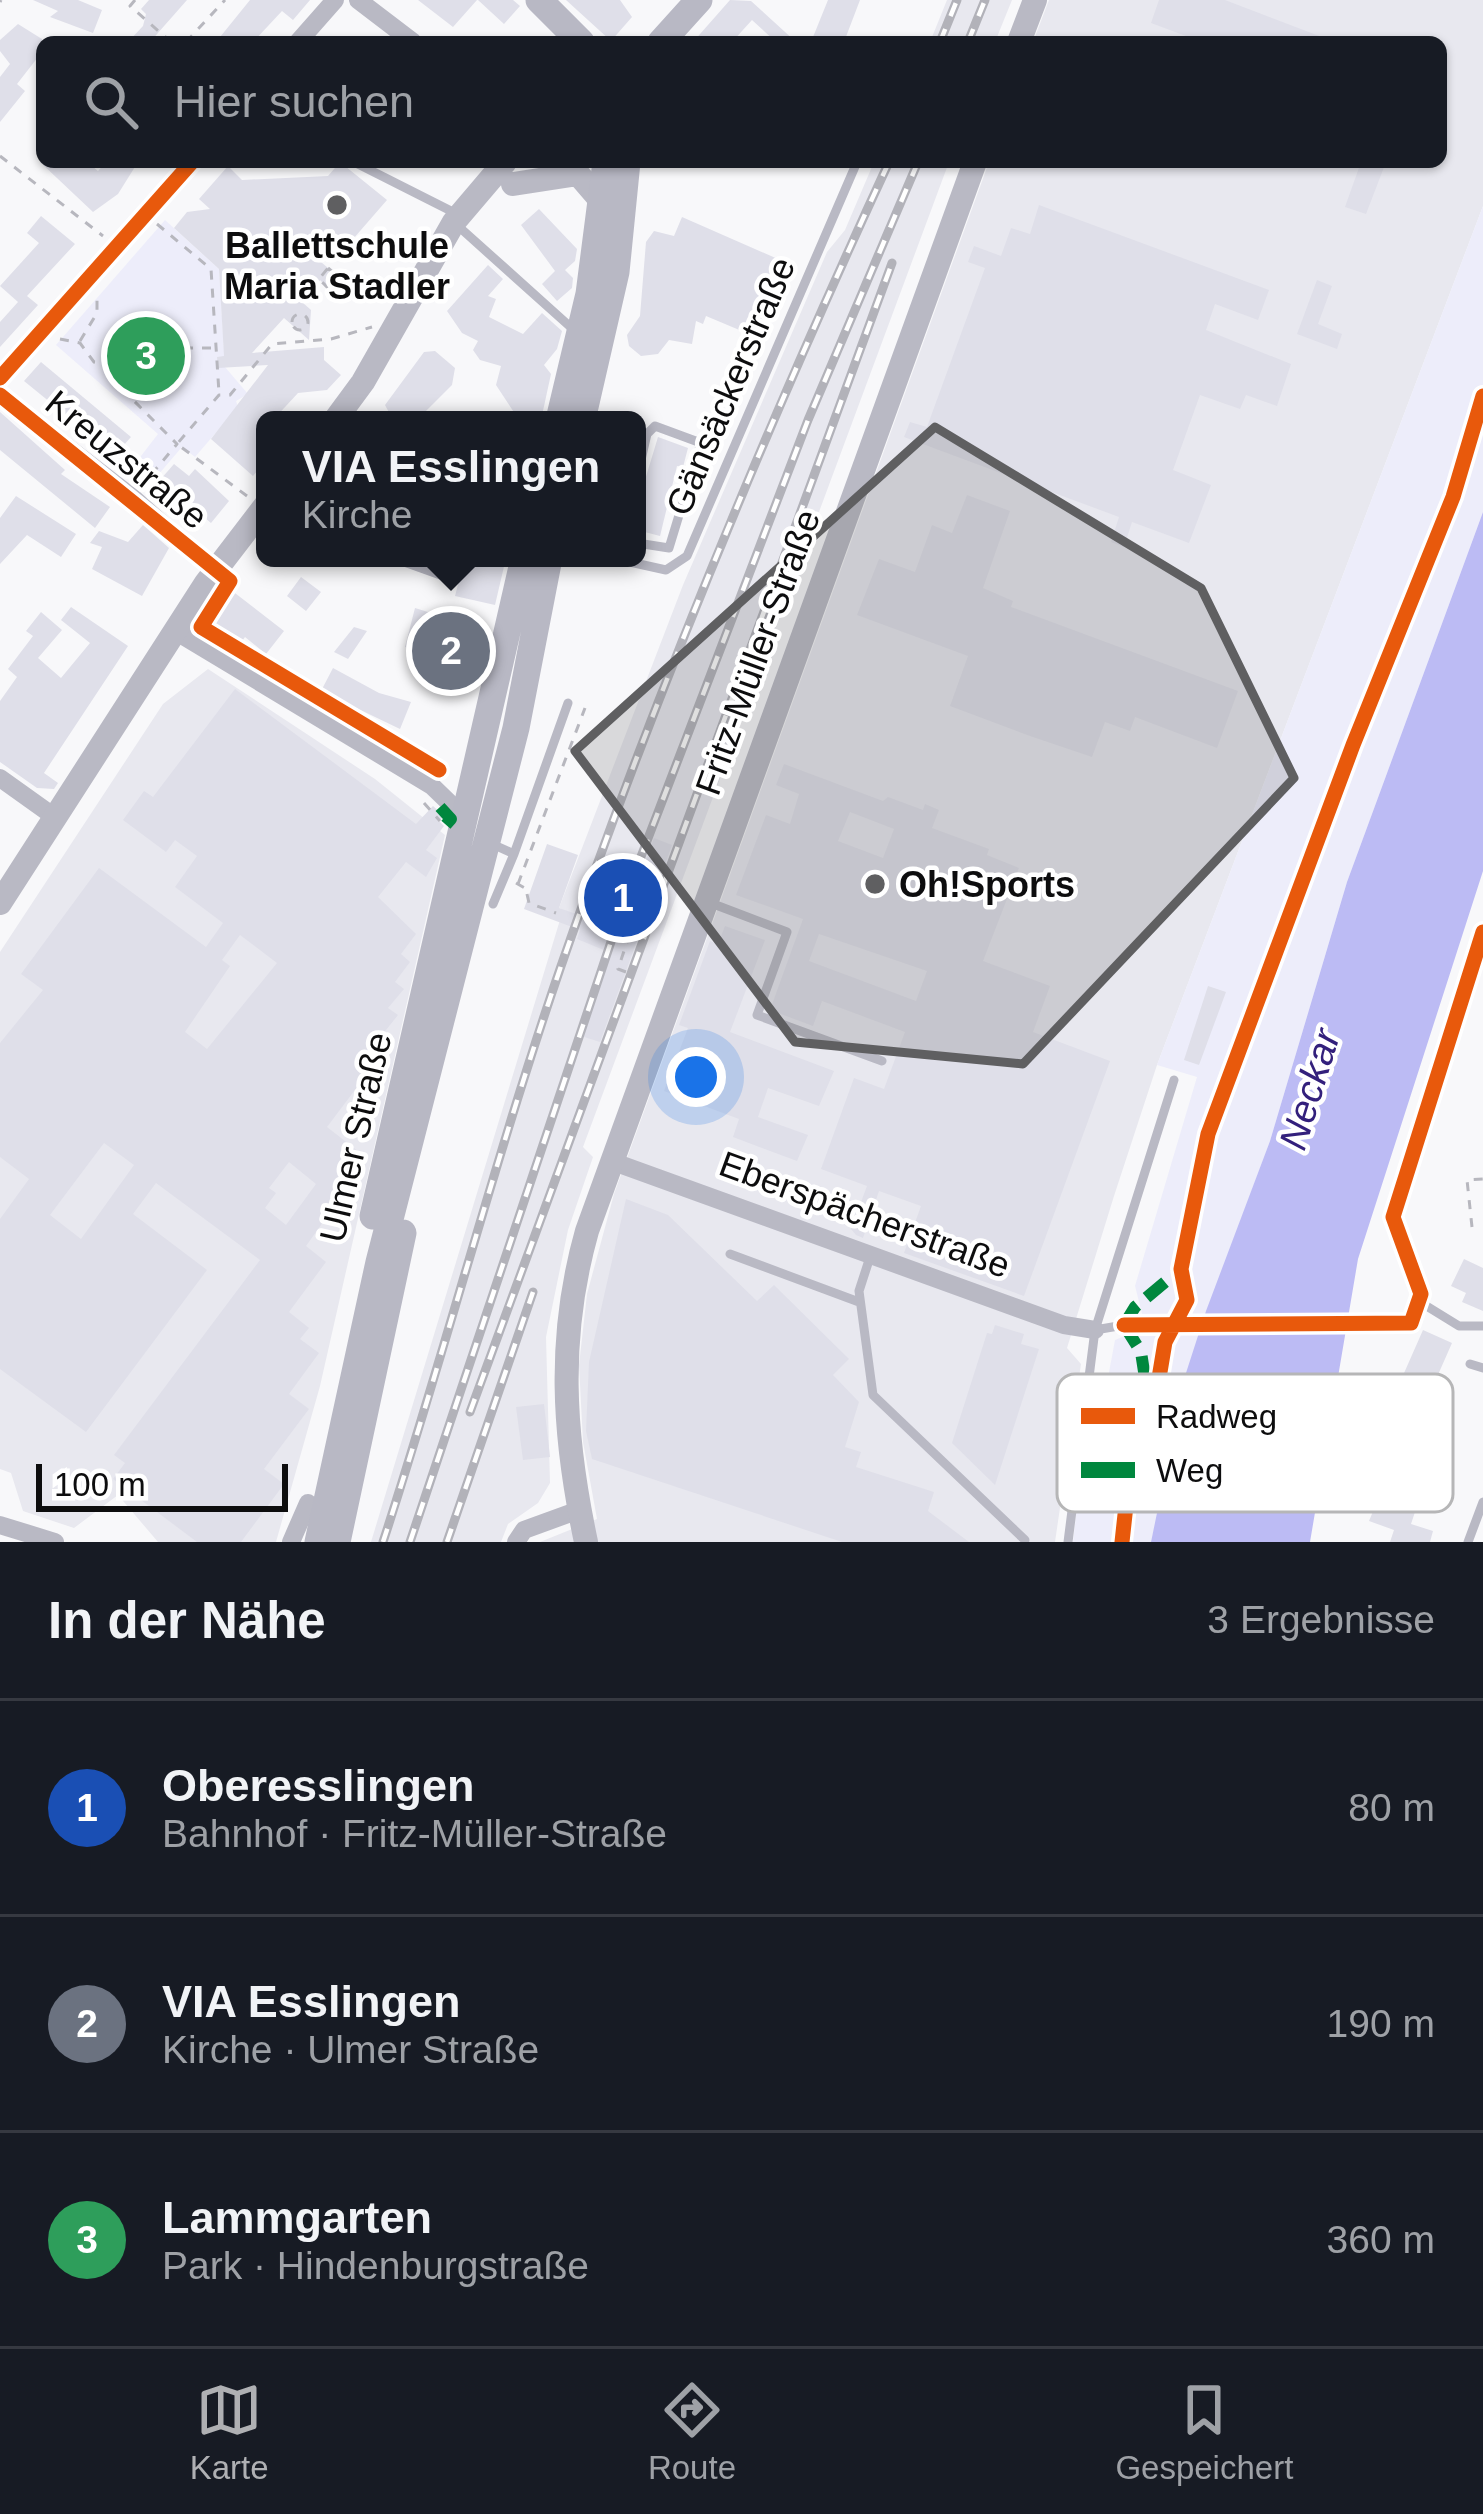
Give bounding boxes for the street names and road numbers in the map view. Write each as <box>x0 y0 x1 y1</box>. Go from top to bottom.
street label: Gänsäckerstraße <box>658 251 803 521</box>
street label: Kreuzstraße <box>38 382 216 537</box>
street label: Fritz-Müller-Straße <box>687 504 828 800</box>
street label: Ulmer Straße <box>311 1028 400 1246</box>
street label: Eberspächerstraße <box>714 1143 1016 1286</box>

